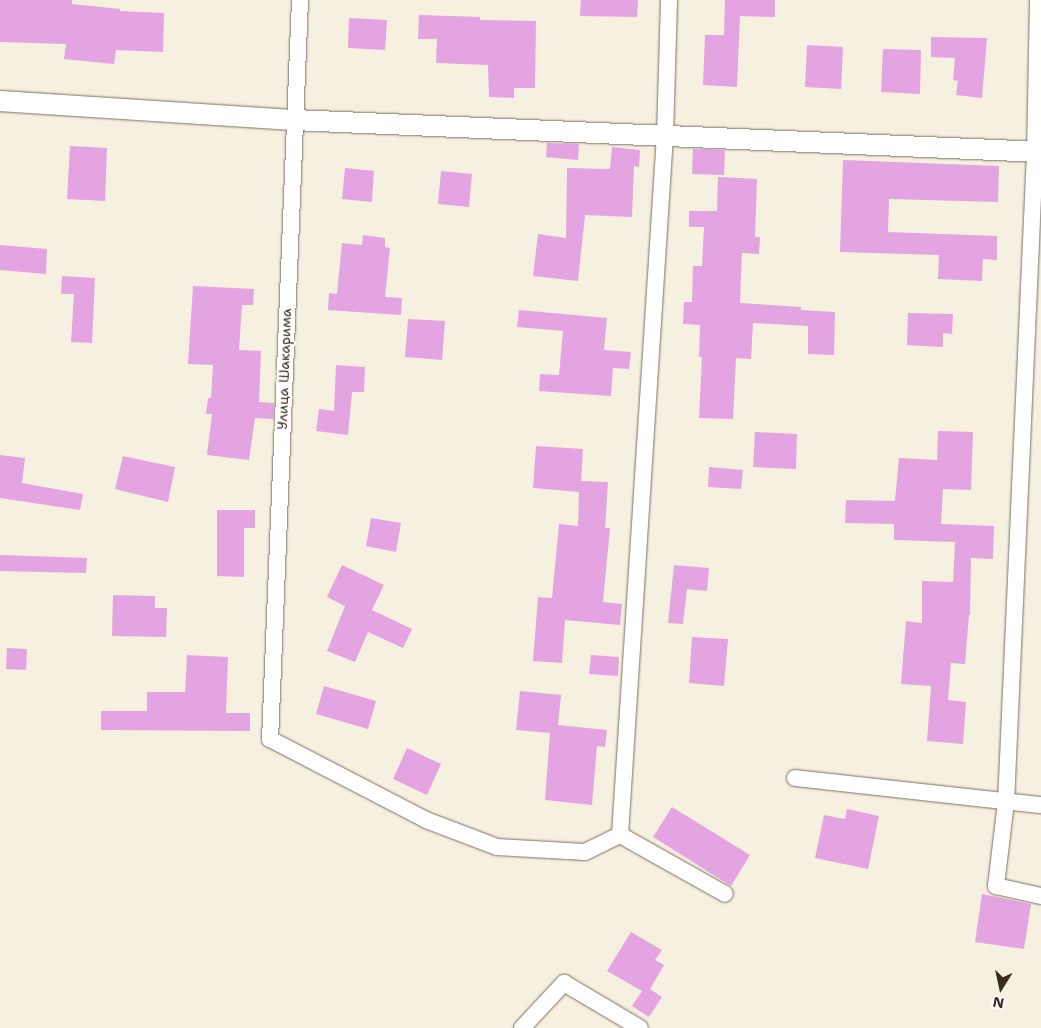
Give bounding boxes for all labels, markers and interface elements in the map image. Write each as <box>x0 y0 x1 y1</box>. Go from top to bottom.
street label: Улица Шакарима <box>273 308 295 430</box>
north arrow <box>976 963 1026 1013</box>
text: N <box>991 993 1005 1013</box>

